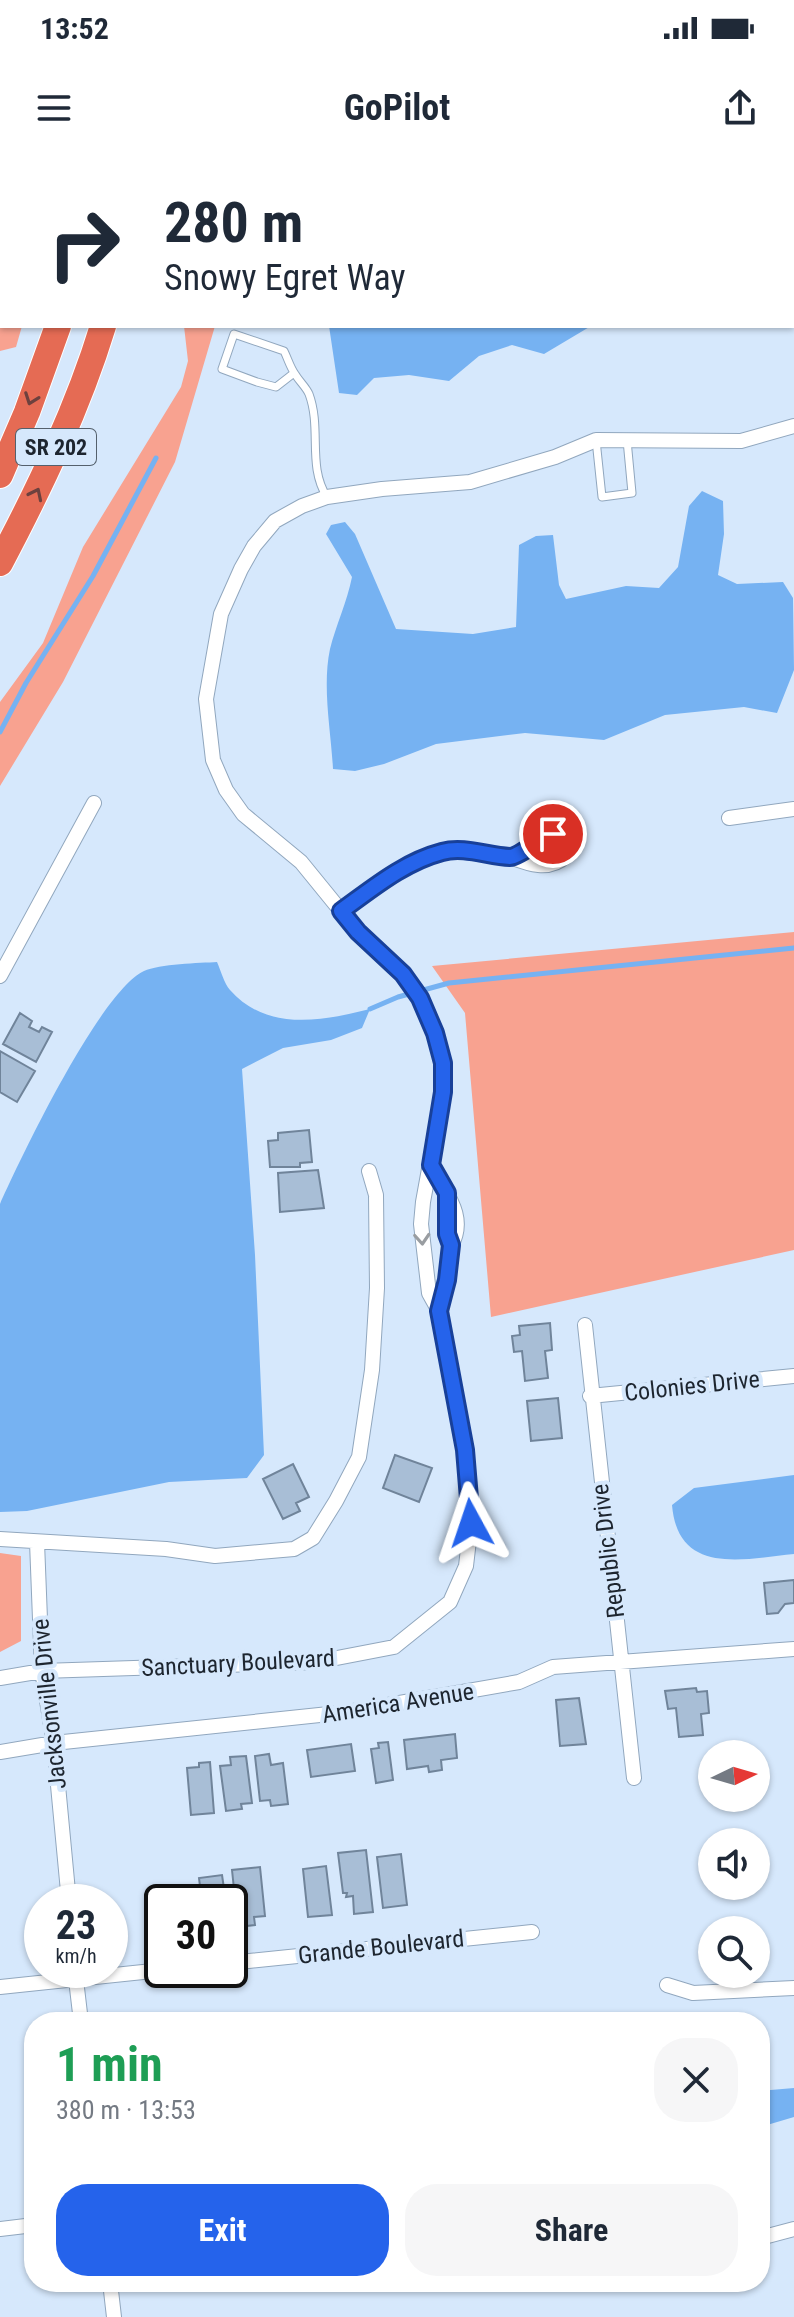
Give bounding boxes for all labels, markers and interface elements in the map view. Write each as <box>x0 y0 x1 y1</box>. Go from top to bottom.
text: 13:52 <box>40 11 109 46</box>
icon: menu <box>32 86 76 130</box>
icon: share <box>718 86 762 130</box>
text: GoPilot <box>344 87 450 129</box>
text: 280 m <box>164 190 303 256</box>
icon: right <box>32 192 136 296</box>
text: Snowy Egret Way <box>164 257 405 299</box>
one-way arrow <box>24 392 41 406</box>
road number: SR 202 <box>16 429 96 465</box>
one-way arrow <box>26 488 42 502</box>
pin <box>519 800 587 868</box>
icon: arrive <box>531 812 575 856</box>
one-way arrow <box>413 1233 430 1246</box>
street label: Colonies Drive <box>623 1365 761 1407</box>
position arrow <box>429 1481 513 1565</box>
street label: Republic Drive <box>586 1482 630 1620</box>
street label: Jacksonville Drive <box>26 1617 72 1791</box>
street label: Sanctuary Boulevard <box>140 1644 336 1682</box>
street label: America Avenue <box>320 1677 476 1729</box>
north arrow <box>698 1740 770 1812</box>
map controls <box>698 1740 770 1988</box>
button: sound <box>698 1828 770 1900</box>
speed limit sign: 30 <box>144 1884 248 1988</box>
text: 23 <box>56 1902 96 1949</box>
button: search <box>698 1916 770 1988</box>
street label: Grande Boulevard <box>297 1924 465 1970</box>
text: km/h <box>55 1944 97 1968</box>
text: 1 min <box>56 2036 163 2093</box>
button: close <box>654 2038 738 2122</box>
text: 380 m · 13:53 <box>56 2095 196 2125</box>
button: Exit <box>56 2184 389 2276</box>
button: Share <box>405 2184 738 2276</box>

